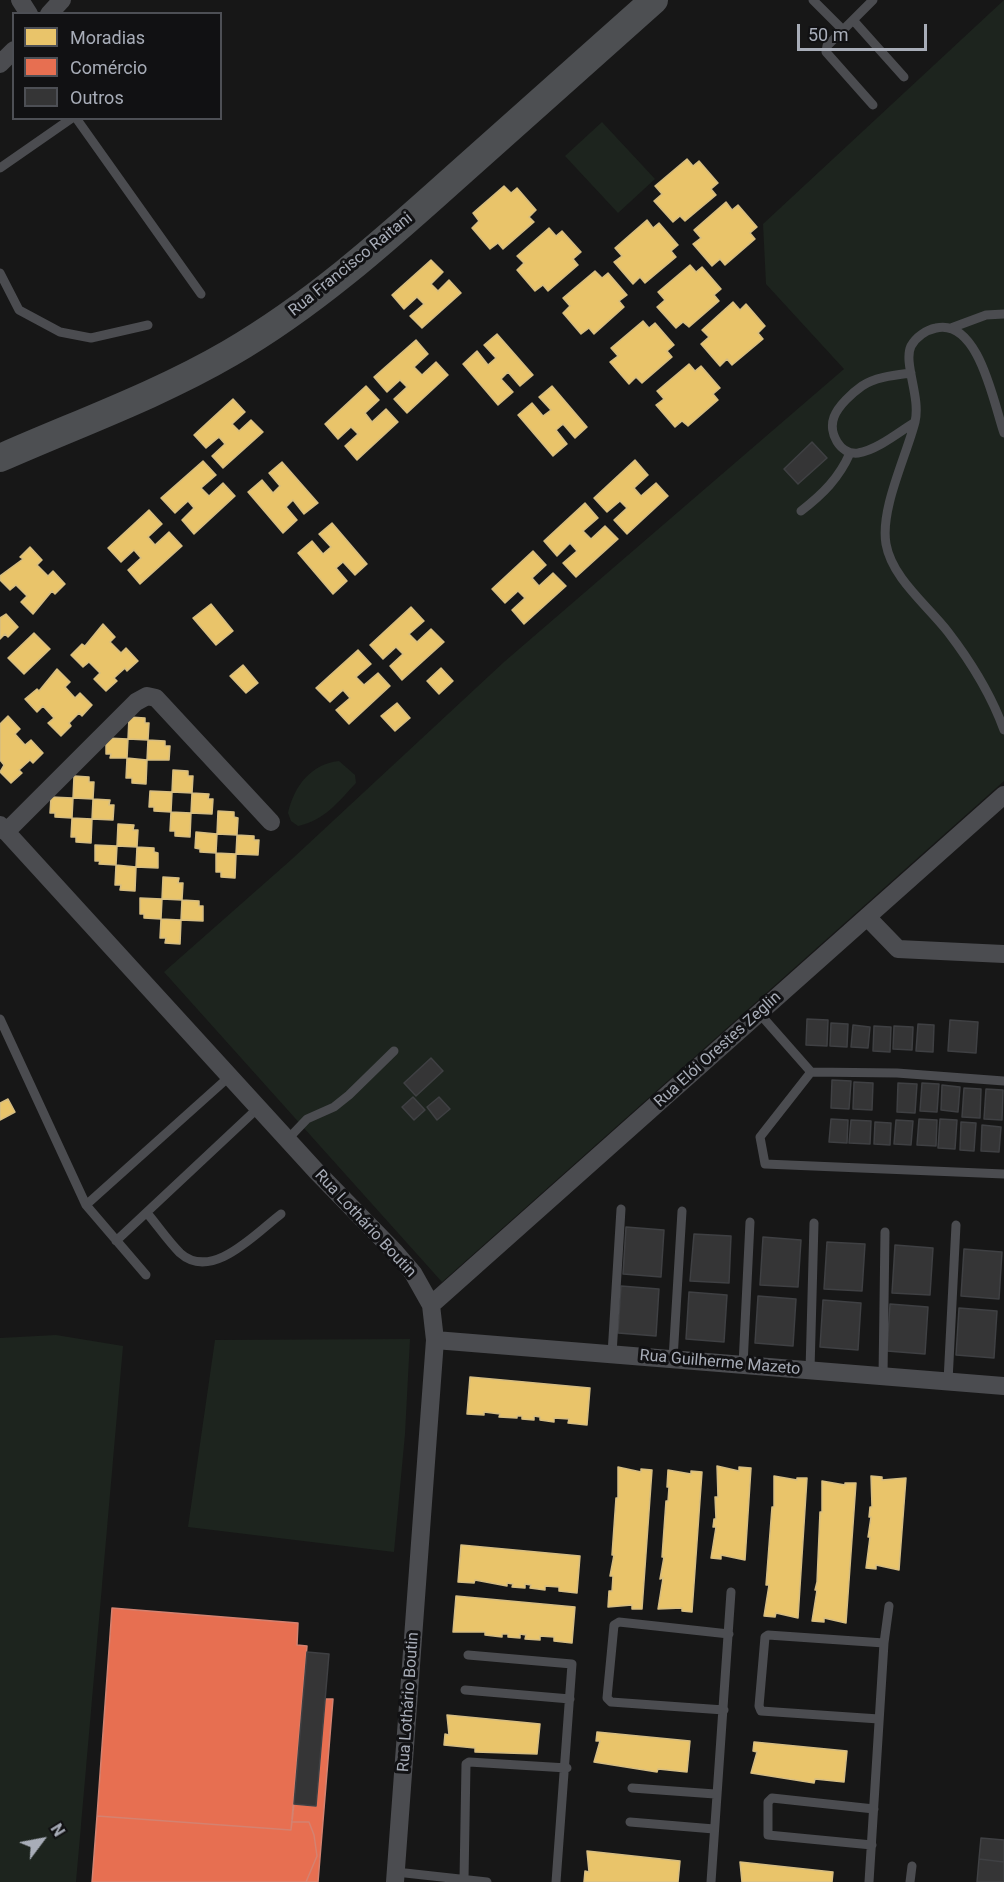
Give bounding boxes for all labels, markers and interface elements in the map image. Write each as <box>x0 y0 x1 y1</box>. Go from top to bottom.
legend <box>12 12 222 120</box>
scale bar <box>800 12 930 50</box>
text: 50 m <box>808 24 848 45</box>
text: Moradias <box>70 27 145 48</box>
text: Comércio <box>70 57 147 78</box>
text: Outros <box>70 87 124 108</box>
street label: Rua Francisco Raitani <box>285 209 417 321</box>
street label: Rua Elói Orestes Zeglin <box>651 988 785 1112</box>
street label: Rua Lothário Boutin <box>310 1166 420 1282</box>
street label: Rua Guilherme Mazeto <box>639 1346 801 1380</box>
street label: Rua Lothário Boutin <box>395 1631 423 1773</box>
north arrow <box>12 1810 72 1870</box>
text: N <box>47 1820 69 1840</box>

